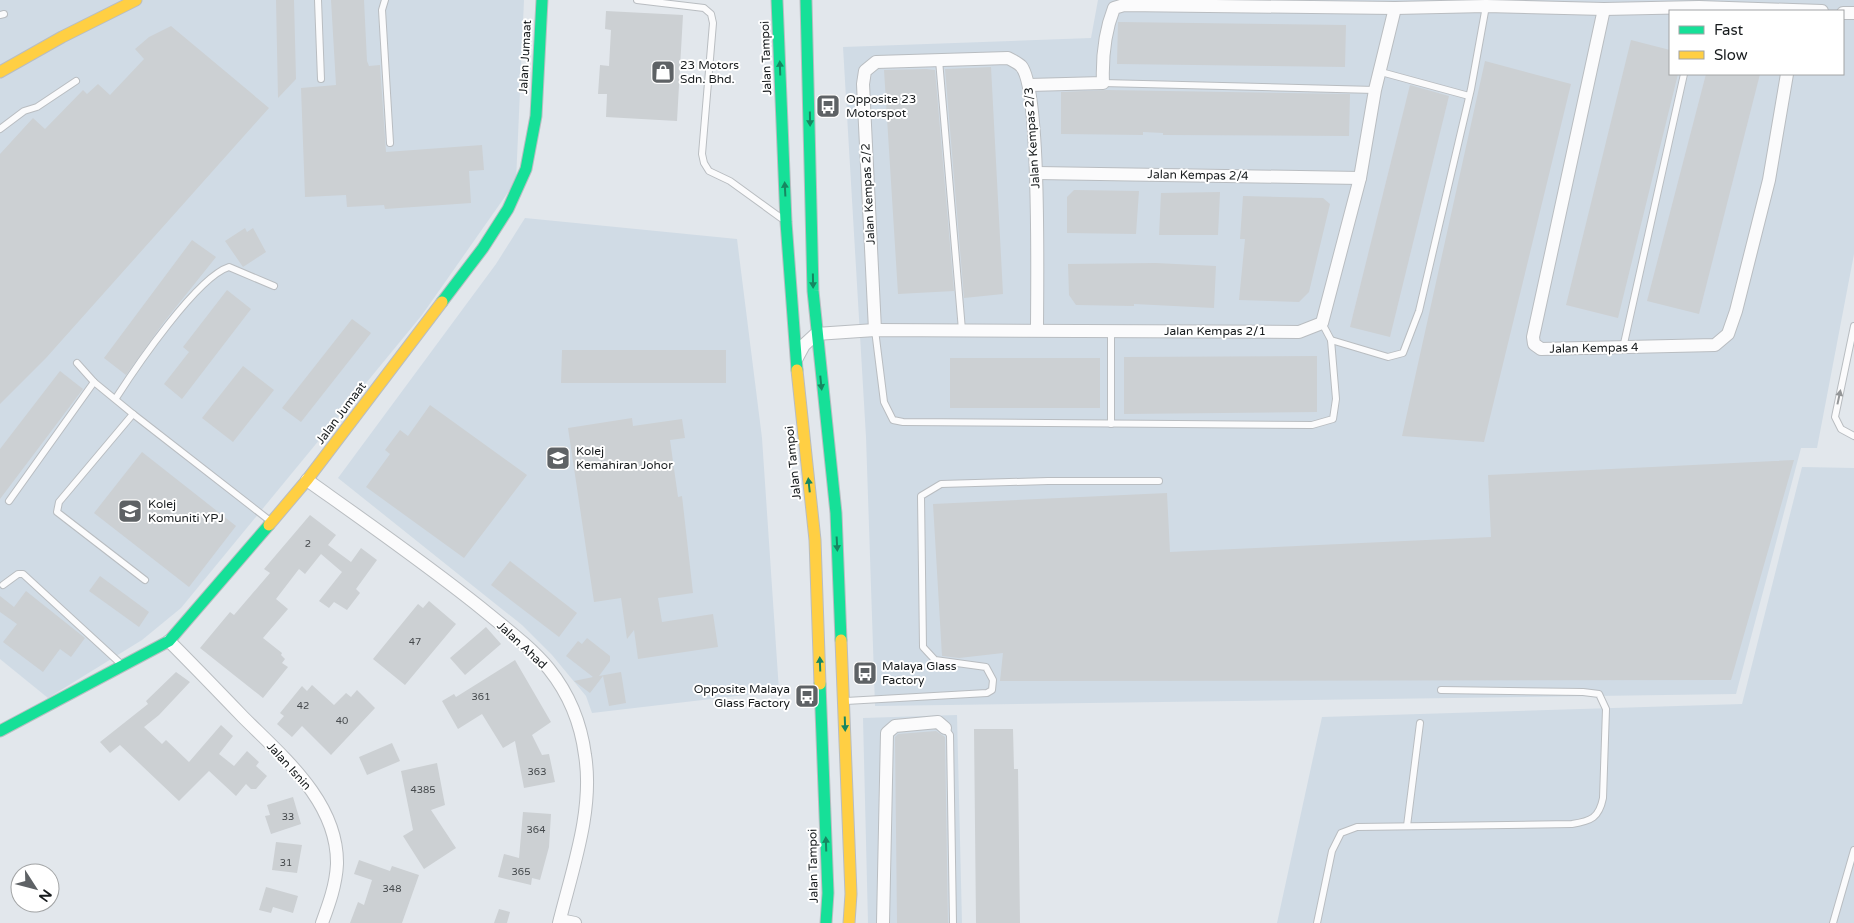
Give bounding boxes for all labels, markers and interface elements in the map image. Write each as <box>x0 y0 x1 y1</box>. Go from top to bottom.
legend <box>1669 10 1844 75</box>
street label: Jalan Jumaat <box>516 19 534 94</box>
street label: Jalan Tampoi <box>758 21 774 95</box>
text: Fast <box>1714 21 1744 39</box>
text: Slow <box>1714 46 1748 64</box>
place label: 23 Motors Sdn. Bhd. <box>680 58 739 86</box>
shop icon: 23 Motors Sdn. Bhd. <box>650 59 676 85</box>
one-way arrow <box>775 59 783 75</box>
street label: Jalan Kempas 2/3 <box>1021 87 1043 189</box>
place label: Opposite 23 Motorspot <box>846 92 916 120</box>
bus stop icon: Opposite 23 Motorspot <box>815 93 841 119</box>
one-way arrow <box>806 111 814 127</box>
street label: Jalan Kempas 2/2 <box>858 143 878 245</box>
street label: Jalan Kempas 2/4 <box>1147 167 1249 183</box>
one-way arrow <box>780 180 788 196</box>
one-way arrow <box>809 273 817 289</box>
street label: Jalan Kempas 2/1 <box>1164 324 1266 338</box>
street label: Jalan Kempas 4 <box>1549 340 1639 356</box>
one-way arrow <box>818 375 826 391</box>
street label: Jalan Jumaat <box>313 379 369 447</box>
one-way arrow <box>1836 389 1844 405</box>
street label: Jalan Tampoi <box>782 425 804 501</box>
place label: Kolej Kemahiran Johor <box>576 444 673 472</box>
school or university icon: Kolej Kemahiran Johor <box>545 445 571 471</box>
one-way arrow <box>805 477 813 493</box>
place label: Kolej Komuniti YPJ <box>148 497 224 525</box>
school or university icon: Kolej Komuniti YPJ <box>117 498 143 524</box>
one-way arrow <box>834 537 842 553</box>
house number: 2 <box>305 538 311 550</box>
street label: Jalan Ahad <box>494 618 550 672</box>
house number: 47 <box>409 636 421 648</box>
one-way arrow <box>816 656 824 672</box>
place label: Malaya Glass Factory <box>882 659 957 687</box>
bus stop icon: Malaya Glass Factory <box>852 660 878 686</box>
place label: Opposite Malaya Glass Factory <box>694 682 791 710</box>
bus stop icon: Opposite Malaya Glass Factory <box>794 683 820 709</box>
house number: 361 <box>472 691 490 703</box>
house number: 42 <box>297 700 309 712</box>
house number: 40 <box>336 715 348 727</box>
one-way arrow <box>842 716 850 732</box>
street label: Jalan Isnin <box>264 739 314 793</box>
house number: 363 <box>528 766 546 778</box>
house number: 4385 <box>410 784 436 796</box>
house number: 33 <box>282 811 294 823</box>
house number: 364 <box>527 824 545 836</box>
street label: Jalan Tampoi <box>805 829 821 903</box>
one-way arrow <box>822 836 830 852</box>
house number: 31 <box>280 857 292 869</box>
north arrow <box>10 863 60 913</box>
house number: 365 <box>512 866 530 878</box>
house number: 348 <box>383 883 401 895</box>
text: N <box>35 886 55 905</box>

